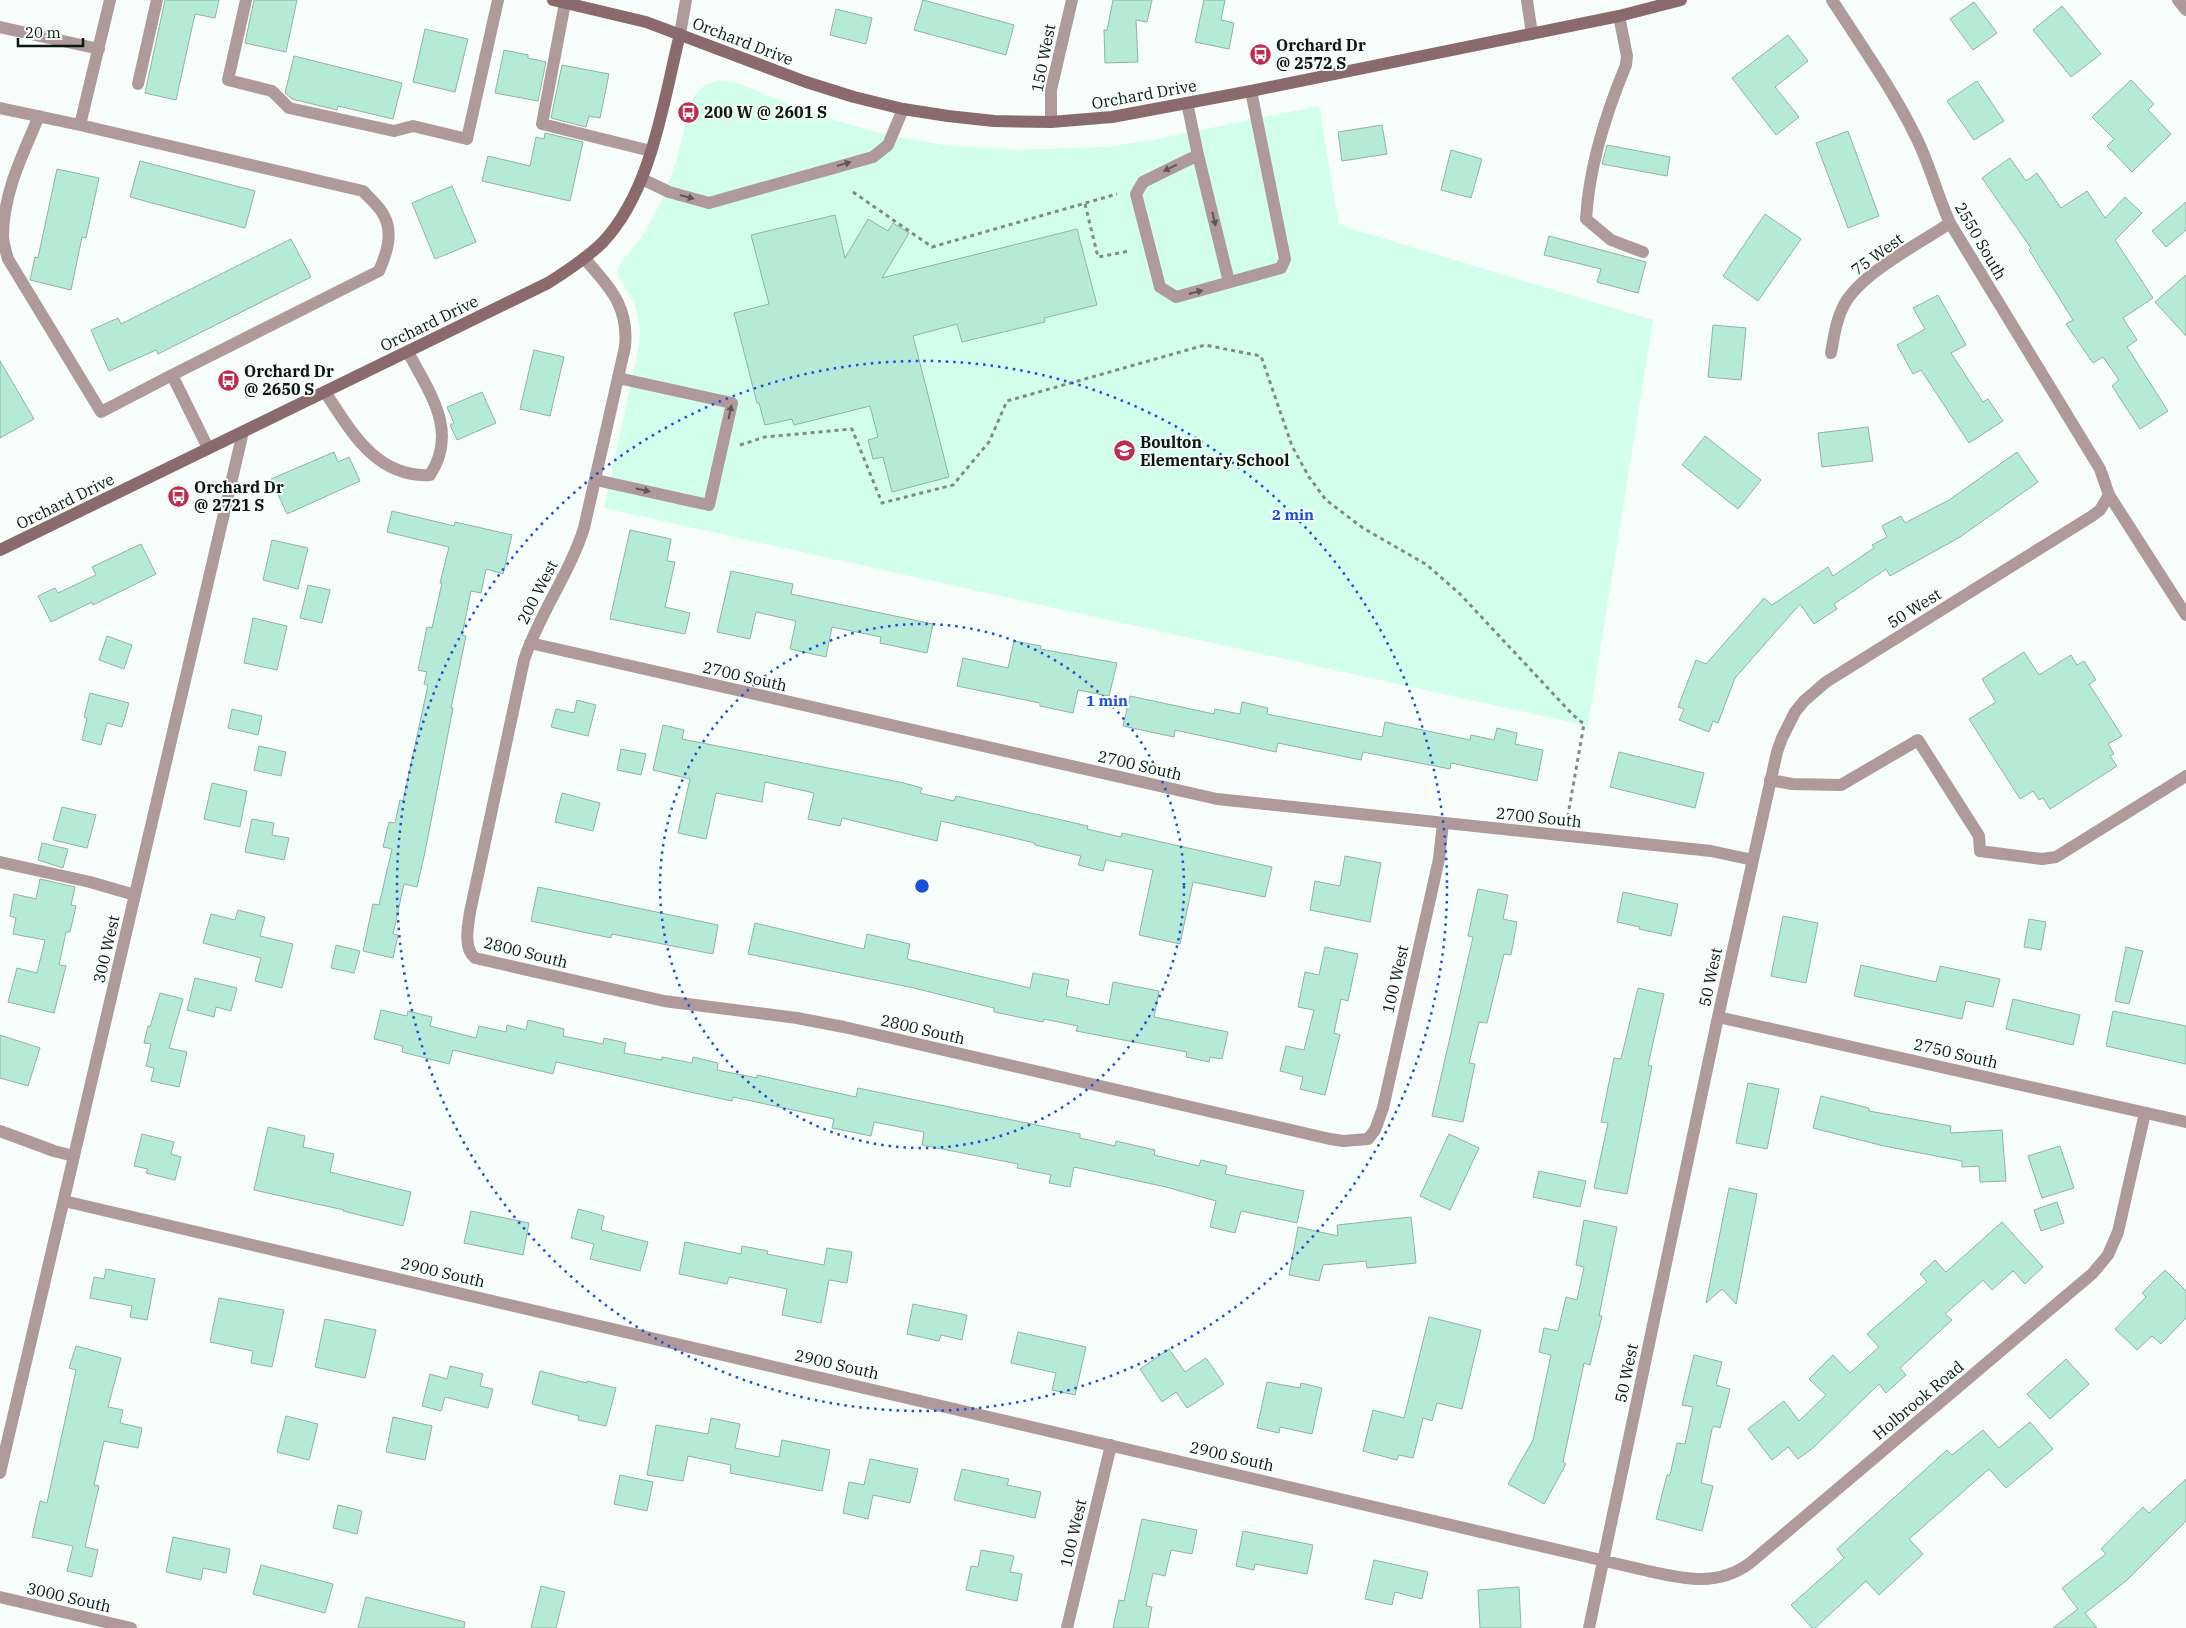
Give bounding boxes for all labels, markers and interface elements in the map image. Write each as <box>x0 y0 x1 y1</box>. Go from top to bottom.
street label: Orchard Drive <box>690 13 796 69</box>
scale bar <box>18 15 82 47</box>
street label: 150 West <box>1027 22 1059 94</box>
text: 20 m <box>25 23 61 42</box>
place label: Orchard Dr @ 2572 S <box>1276 35 1366 73</box>
bus stop icon: Orchard Dr @ 2572 S <box>1248 42 1272 66</box>
street label: Orchard Drive <box>1090 75 1198 113</box>
bus stop icon: 200 W @ 2601 S <box>676 100 700 124</box>
place label: 200 W @ 2601 S <box>704 102 827 122</box>
one-way arrow <box>836 159 851 167</box>
one-way arrow <box>1163 164 1177 172</box>
one-way arrow <box>680 193 695 201</box>
street label: 2550 South <box>1951 199 2011 283</box>
one-way arrow <box>1210 212 1218 227</box>
street label: 75 West <box>1847 228 1907 280</box>
one-way arrow <box>1188 287 1203 295</box>
street label: Orchard Drive <box>377 291 481 355</box>
place label: Orchard Dr @ 2650 S <box>244 361 334 399</box>
bus stop icon: Orchard Dr @ 2650 S <box>216 368 240 392</box>
one-way arrow <box>726 405 734 420</box>
place label: Boulton Elementary School <box>1140 432 1289 470</box>
school or university icon: Boulton Elementary School <box>1112 439 1136 463</box>
street label: Orchard Drive <box>13 469 117 533</box>
place label: Orchard Dr @ 2721 S <box>194 477 284 515</box>
bus stop icon: Orchard Dr @ 2721 S <box>166 484 190 508</box>
one-way arrow <box>636 486 651 494</box>
text: 2 min <box>1272 505 1314 524</box>
street label: 200 West <box>512 556 562 627</box>
street label: 50 West <box>1883 584 1945 632</box>
street label: 2700 South <box>701 657 789 695</box>
text: 1 min <box>1086 691 1128 710</box>
street label: 2700 South <box>1096 746 1184 784</box>
street label: 2700 South <box>1495 803 1583 831</box>
centre of rings <box>913 877 931 895</box>
street label: 300 West <box>88 913 124 985</box>
street label: 2800 South <box>482 932 570 972</box>
street label: 100 West <box>1377 943 1413 1015</box>
street label: 50 West <box>1694 945 1726 1008</box>
street label: 2800 South <box>879 1010 967 1048</box>
street label: 2750 South <box>1912 1034 2000 1072</box>
street label: 2900 South <box>399 1253 487 1291</box>
street label: 50 West <box>1610 1341 1642 1404</box>
street label: 2900 South <box>793 1345 881 1383</box>
street label: Holbrook Road <box>1868 1356 1968 1444</box>
street label: 2900 South <box>1188 1437 1276 1475</box>
street label: 100 West <box>1055 1497 1091 1569</box>
street label: 3000 South <box>25 1578 113 1616</box>

